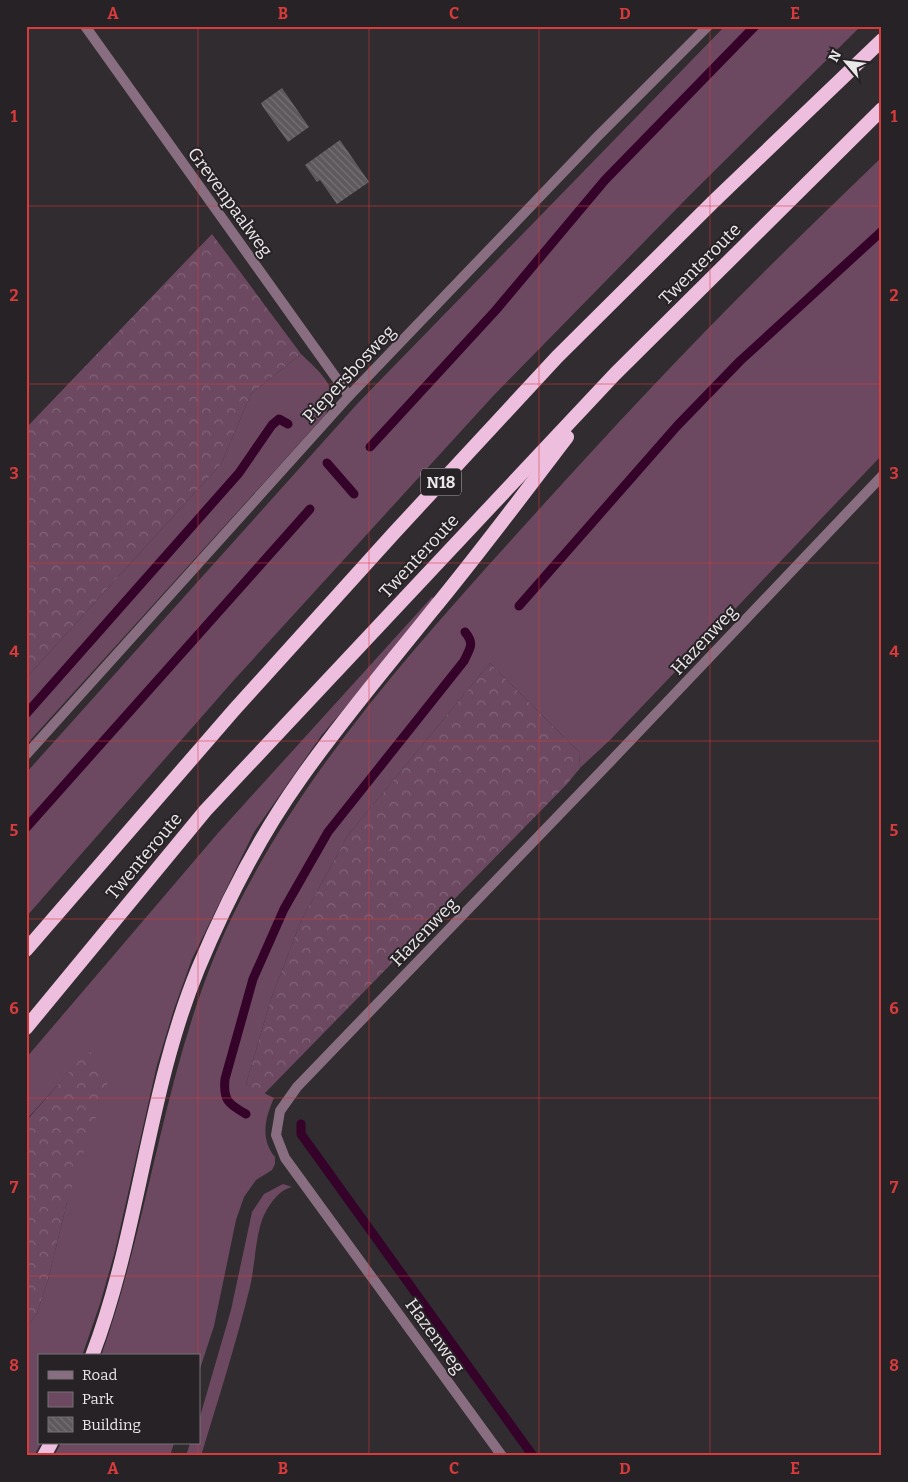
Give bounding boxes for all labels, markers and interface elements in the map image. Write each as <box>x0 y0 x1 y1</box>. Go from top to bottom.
text: A <box>107 4 119 23</box>
text: B <box>278 4 288 23</box>
text: C <box>449 4 459 23</box>
text: D <box>619 4 631 23</box>
text: E <box>790 4 800 23</box>
north arrow <box>820 38 870 88</box>
text: N <box>825 47 845 65</box>
text: 1 <box>11 107 18 126</box>
text: 1 <box>891 107 898 126</box>
street label: Grevenpaalweg <box>183 143 277 261</box>
street label: Twenteroute <box>654 218 746 310</box>
text: 2 <box>9 286 19 305</box>
text: 2 <box>889 286 899 305</box>
street label: Piepersbosweg <box>298 321 400 427</box>
text: 3 <box>9 464 19 483</box>
text: 3 <box>889 464 899 483</box>
road number: N18 <box>421 468 461 496</box>
street label: Twenteroute <box>375 509 463 603</box>
street label: Hazenweg <box>666 601 742 679</box>
text: 4 <box>9 642 19 661</box>
text: 4 <box>889 642 899 661</box>
street label: Twenteroute <box>101 808 187 904</box>
text: 5 <box>10 821 19 840</box>
text: 5 <box>890 821 899 840</box>
street label: Hazenweg <box>386 893 462 971</box>
text: 6 <box>9 999 19 1018</box>
text: 6 <box>889 999 899 1018</box>
text: 7 <box>10 1178 19 1197</box>
text: 7 <box>890 1178 899 1197</box>
street label: Hazenweg <box>400 1294 470 1378</box>
legend <box>38 1354 200 1444</box>
text: 8 <box>9 1356 19 1375</box>
text: 8 <box>889 1356 899 1375</box>
text: Road <box>82 1366 117 1384</box>
text: Park <box>82 1390 114 1408</box>
text: Building <box>82 1416 141 1434</box>
text: A <box>107 1459 119 1478</box>
text: B <box>278 1459 288 1478</box>
text: C <box>449 1459 459 1478</box>
text: D <box>619 1459 631 1478</box>
text: E <box>790 1459 800 1478</box>

